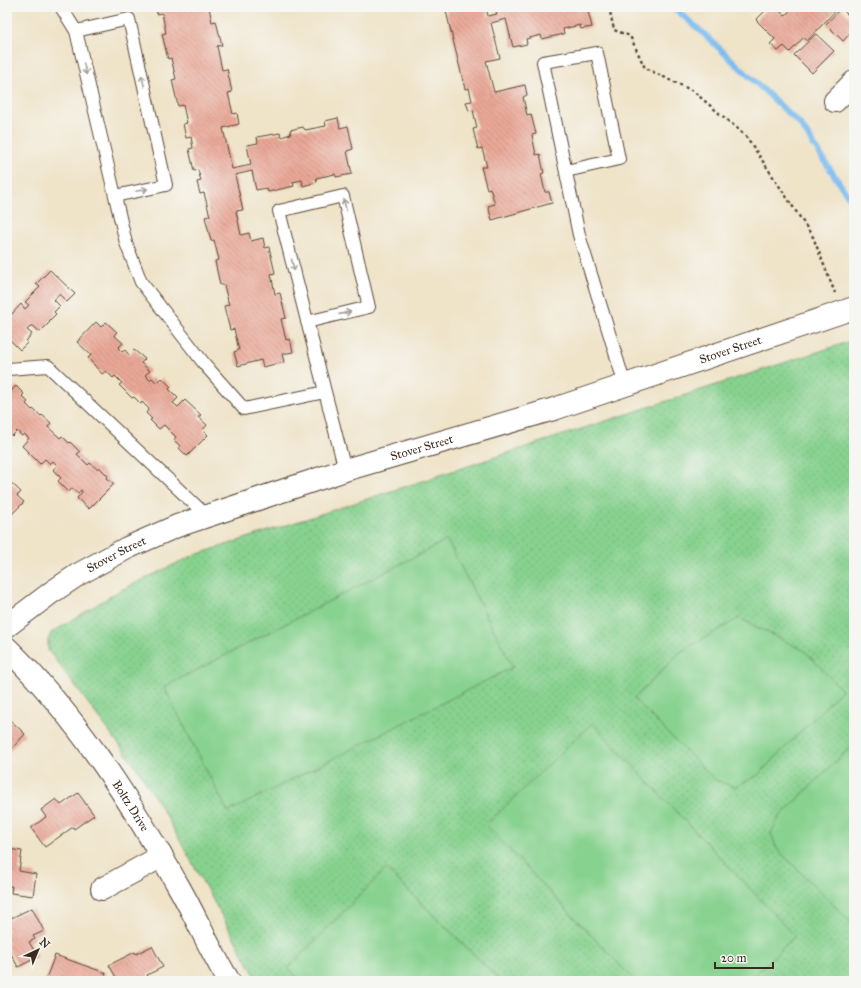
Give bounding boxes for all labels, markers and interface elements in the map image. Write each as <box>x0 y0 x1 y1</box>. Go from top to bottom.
one-way arrow <box>82 62 89 75</box>
one-way arrow <box>138 75 146 88</box>
one-way arrow <box>135 185 148 193</box>
one-way arrow <box>340 199 348 212</box>
one-way arrow <box>290 258 297 271</box>
one-way arrow <box>338 309 351 317</box>
street label: Stover Street <box>697 332 764 367</box>
street label: Stover Street <box>389 432 455 463</box>
street label: Stover Street <box>84 533 149 576</box>
street label: Boltz Drive <box>109 778 152 834</box>
north arrow <box>18 930 58 970</box>
text: N <box>37 935 53 952</box>
scale bar <box>715 944 773 970</box>
text: 20 m <box>721 951 747 965</box>

